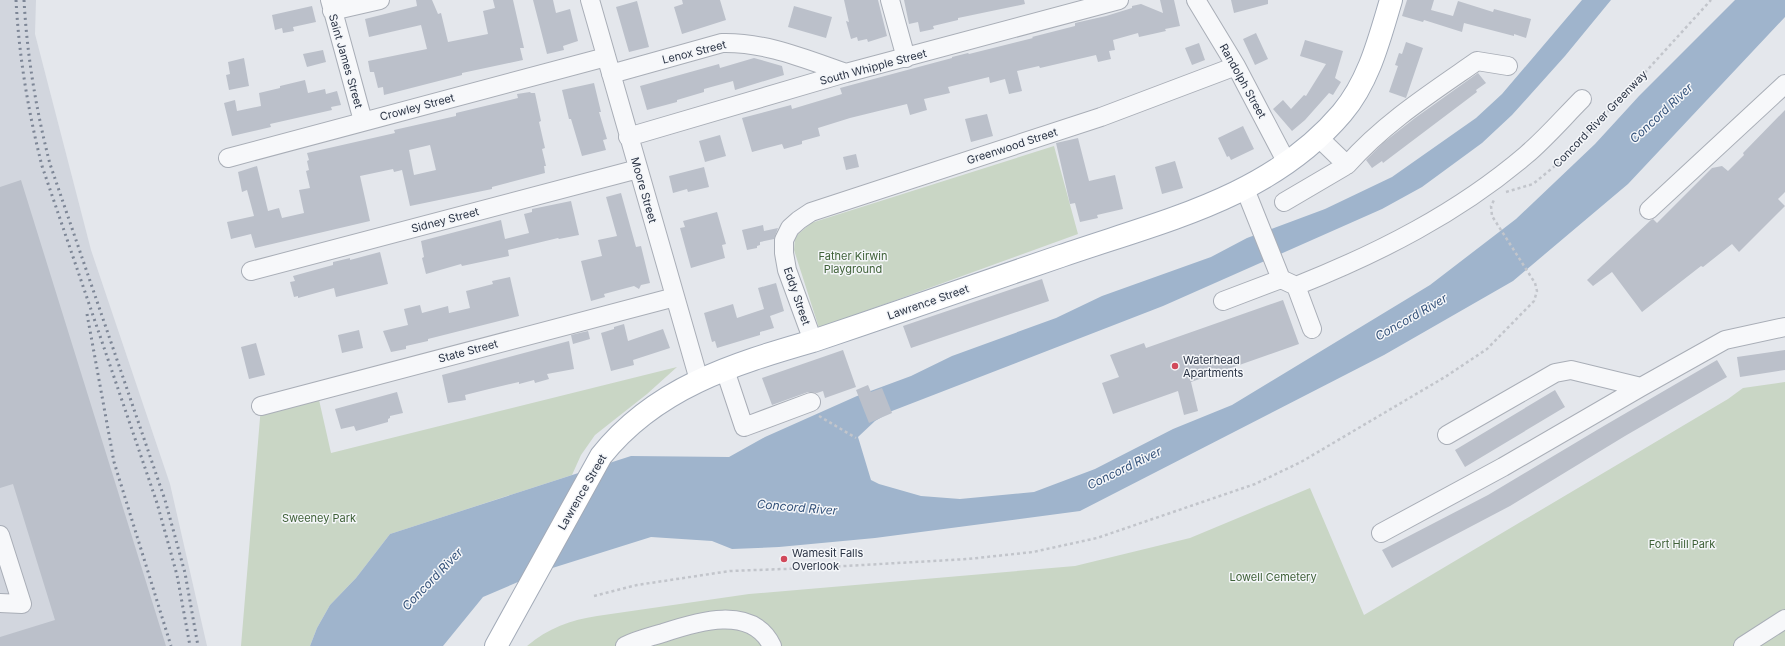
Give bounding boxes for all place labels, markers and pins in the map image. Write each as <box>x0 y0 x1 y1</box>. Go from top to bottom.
place label: Waterhead Apartments <box>1183 353 1244 380</box>
marker: Waterhead Apartments <box>1170 361 1180 371</box>
place label: Wamesit Falls Overlook <box>792 546 863 573</box>
marker: Wamesit Falls Overlook <box>779 554 789 564</box>

